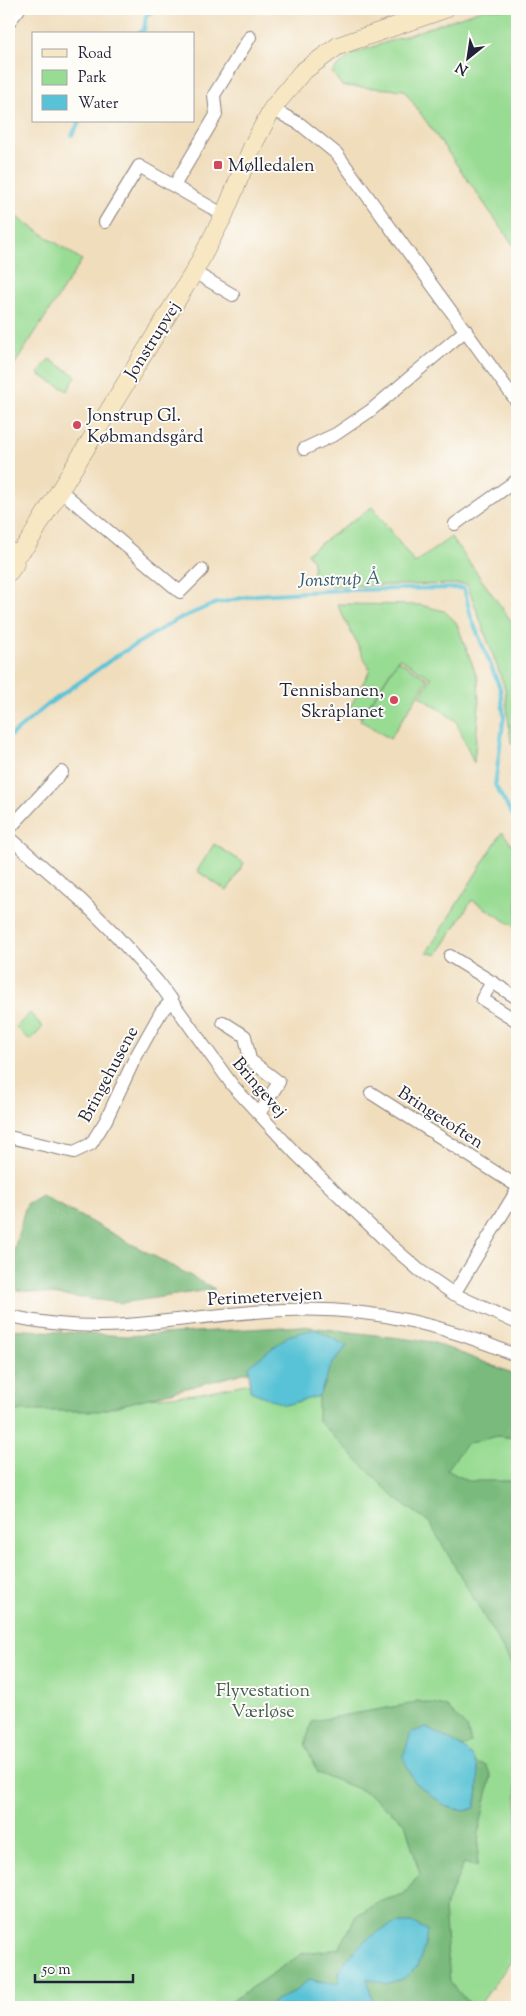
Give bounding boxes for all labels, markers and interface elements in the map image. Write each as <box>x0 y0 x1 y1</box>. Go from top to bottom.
legend <box>32 32 195 122</box>
north arrow <box>444 32 494 82</box>
text: Road <box>78 44 112 65</box>
text: N <box>453 56 472 79</box>
text: Park <box>78 68 107 89</box>
text: Water <box>78 94 119 115</box>
place label: Mølledalen <box>228 154 315 180</box>
marker: Mølledalen <box>212 159 224 171</box>
street label: Jonstrupvej <box>119 297 188 386</box>
place label: Jonstrup Gl. Købmandsgård <box>86 404 203 451</box>
marker: Jonstrup Gl. Købmandsgård <box>71 419 83 431</box>
water label: Jonstrup Å <box>297 566 381 595</box>
place label: Tennisbanen, Skråplanet <box>279 679 384 726</box>
marker: Tennisbanen, Skråplanet <box>388 694 400 706</box>
street label: Bringehusene <box>73 1022 146 1128</box>
street label: Bringevej <box>225 1052 292 1124</box>
street label: Bringetoften <box>392 1081 488 1156</box>
street label: Perimetervejen <box>207 1282 324 1314</box>
park label: Flyvestation Værløse <box>216 1679 310 1726</box>
scale bar <box>35 1951 132 1983</box>
text: 50 m <box>41 1960 71 1981</box>

